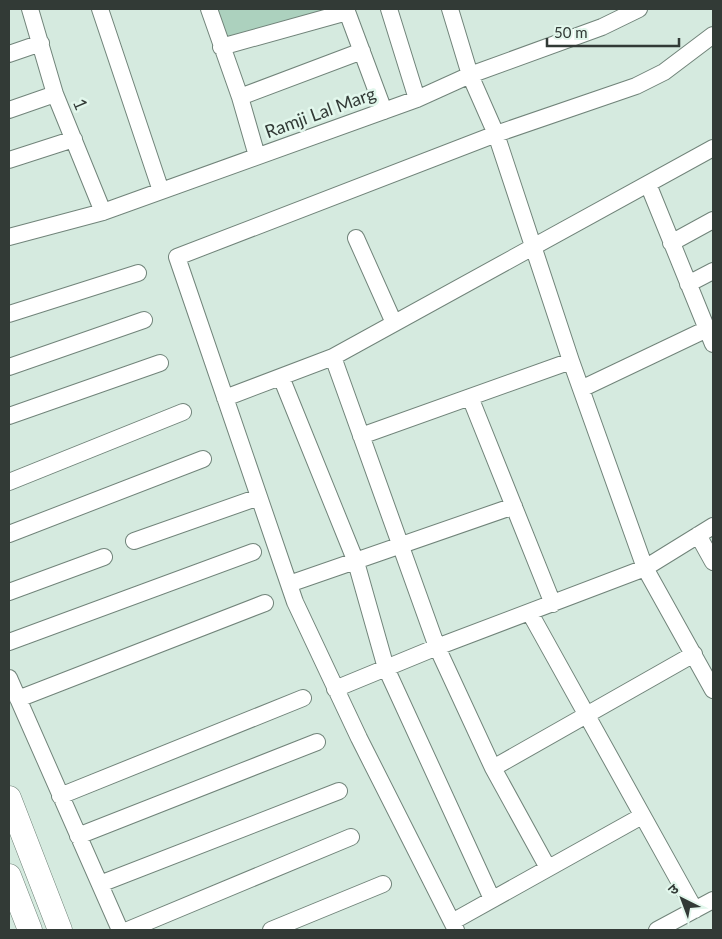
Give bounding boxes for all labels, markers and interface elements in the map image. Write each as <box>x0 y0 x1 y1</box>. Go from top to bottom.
scale bar <box>547 15 680 47</box>
text: 50 m <box>554 23 588 41</box>
street label: Ramji Lal Marg <box>262 82 378 142</box>
street label: 1 <box>69 95 93 113</box>
north arrow <box>657 874 707 924</box>
text: उ <box>664 879 682 898</box>

